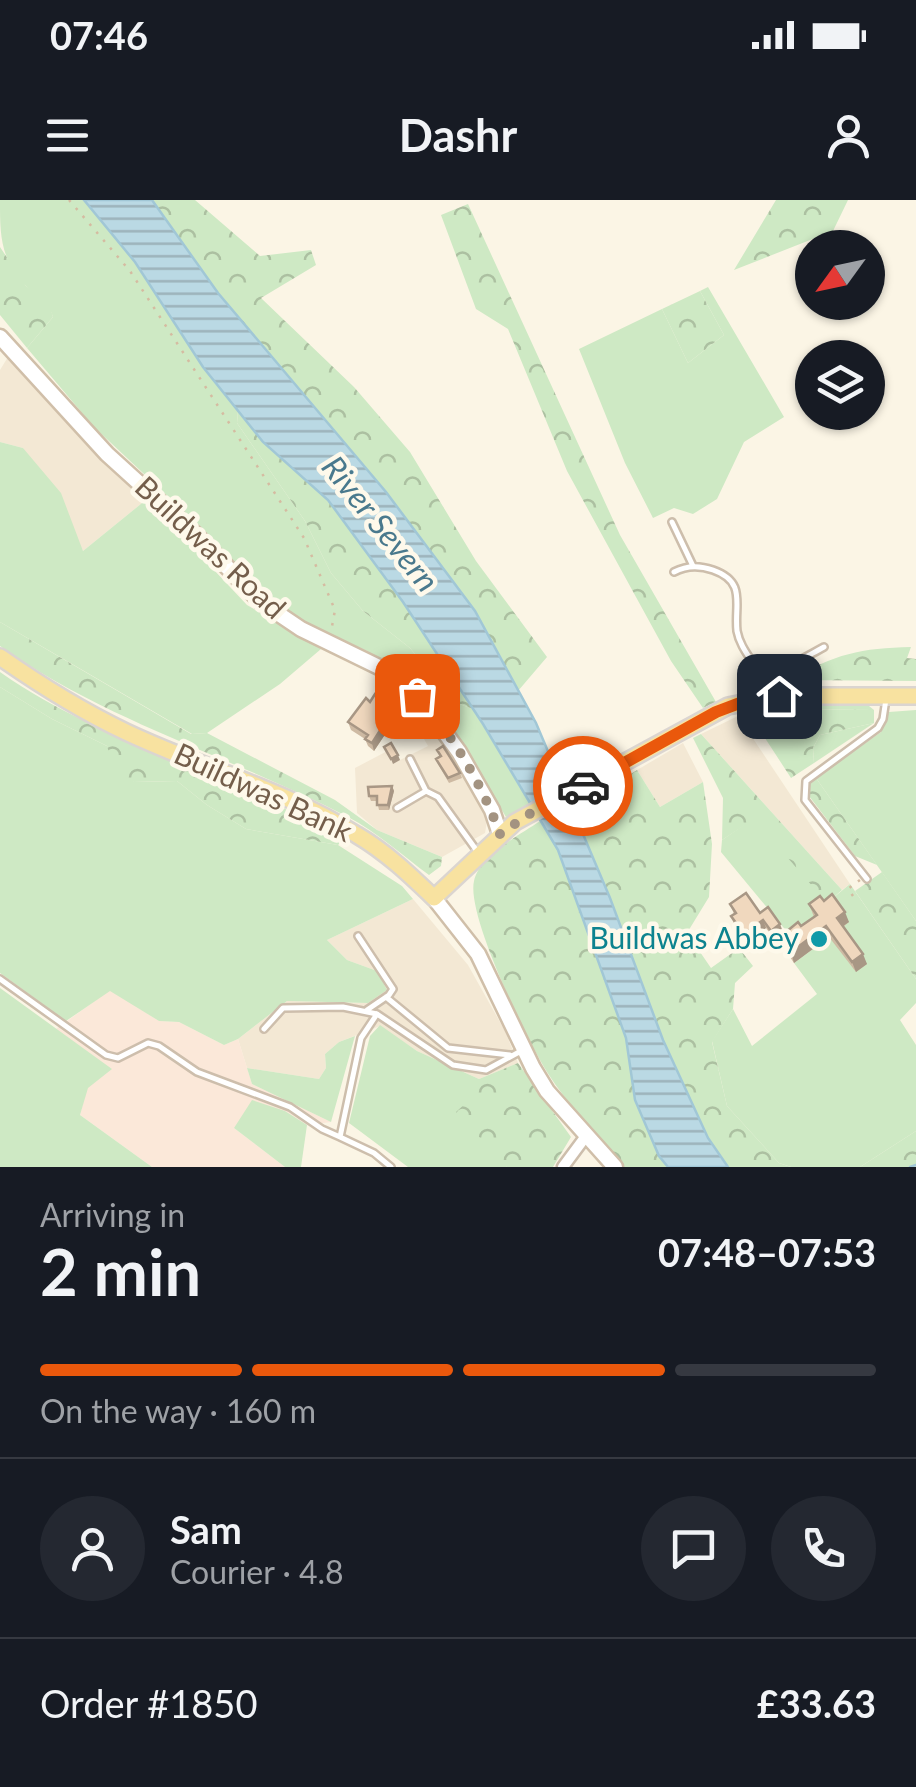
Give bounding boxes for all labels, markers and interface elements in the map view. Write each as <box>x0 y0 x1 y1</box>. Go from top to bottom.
text: 07:46 <box>50 12 148 58</box>
icon: menu <box>40 108 95 163</box>
text: Dashr <box>399 108 517 162</box>
icon: person <box>821 108 876 163</box>
north arrow <box>795 230 885 320</box>
map controls <box>795 230 885 430</box>
button: layers <box>795 340 885 430</box>
water label: River Severn <box>315 447 448 599</box>
street label: Buildwas Road <box>129 468 294 625</box>
pin <box>375 654 460 739</box>
pin <box>737 654 822 739</box>
icon: bag <box>390 669 445 724</box>
icon: home <box>752 669 807 724</box>
street label: Buildwas Bank <box>169 734 359 848</box>
courier <box>533 736 633 836</box>
icon: car <box>556 759 611 814</box>
place label: Buildwas Abbey <box>589 919 800 955</box>
marker: Buildwas Abbey <box>808 928 830 950</box>
text: Arriving in <box>40 1195 185 1234</box>
text: 07:48–07:53 <box>658 1229 876 1275</box>
text: 2 min <box>40 1232 201 1310</box>
text: On the way · 160 m <box>40 1391 316 1430</box>
button: person <box>40 1496 145 1601</box>
button: chat <box>641 1496 746 1601</box>
button: phone <box>771 1496 876 1601</box>
text: Sam <box>170 1506 242 1552</box>
text: Courier · 4.8 <box>170 1552 344 1591</box>
text: Order #1850 <box>40 1680 257 1726</box>
text: £33.63 <box>757 1680 876 1726</box>

